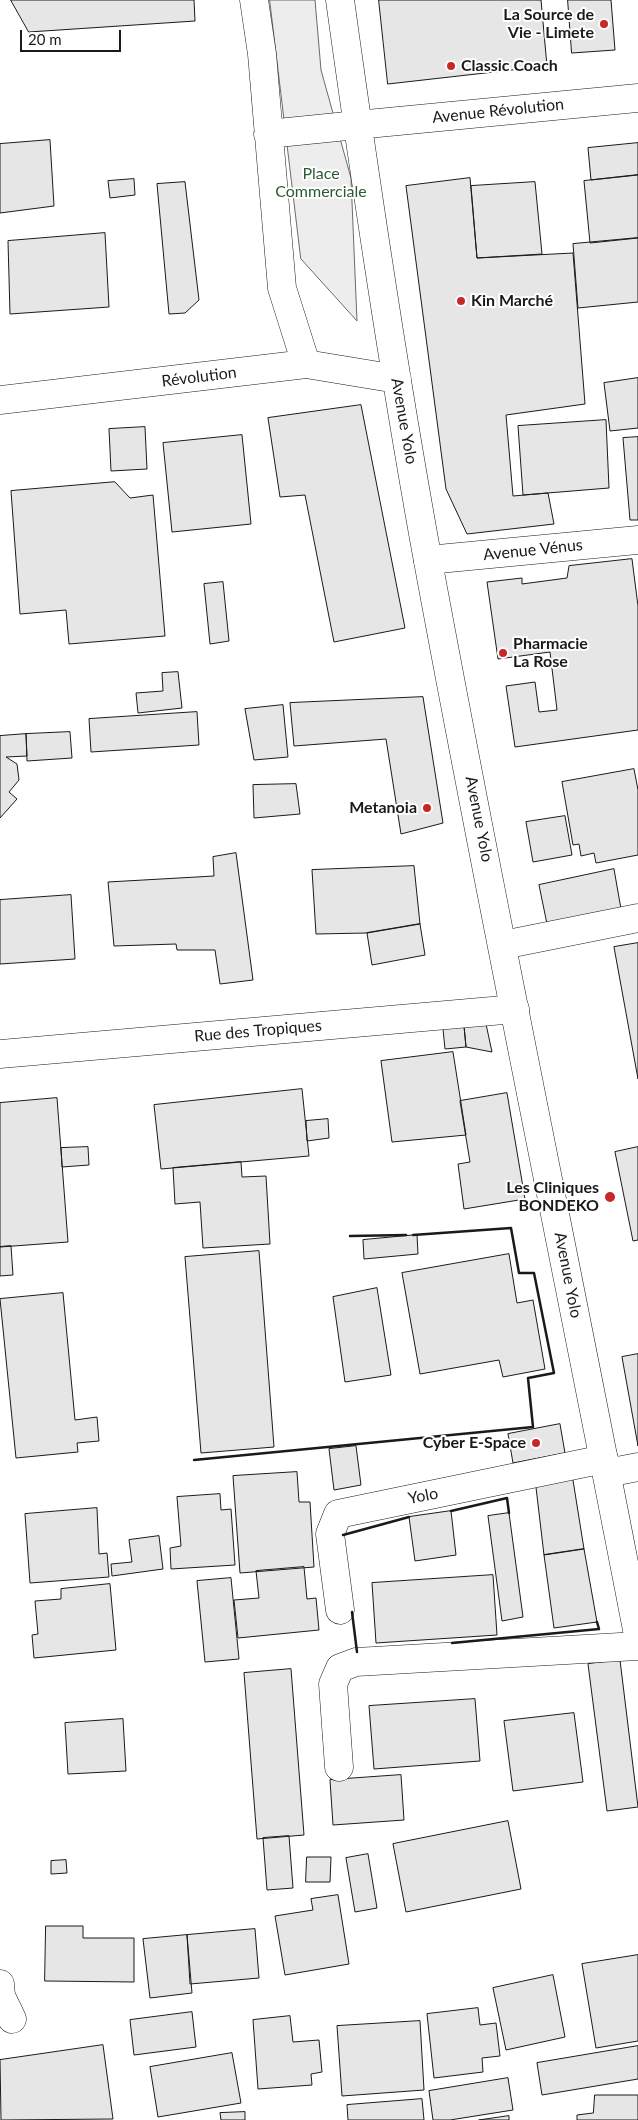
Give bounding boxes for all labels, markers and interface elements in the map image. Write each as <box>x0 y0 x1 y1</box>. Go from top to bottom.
place label: La Source de Vie - Limete <box>503 5 594 43</box>
marker: La Source de Vie - Limete <box>598 18 610 30</box>
scale bar <box>22 20 124 52</box>
text: 20 m <box>28 30 62 48</box>
place label: Classic Coach <box>461 56 558 76</box>
marker: Classic Coach <box>445 60 457 72</box>
street label: Avenue Révolution <box>431 95 565 127</box>
park label: Place Commerciale <box>275 164 367 202</box>
place label: Kin Marché <box>471 291 553 311</box>
marker: Kin Marché <box>455 295 467 307</box>
street label: Révolution <box>160 363 238 391</box>
street label: Avenue Yolo <box>387 376 421 466</box>
street label: Avenue Vénus <box>482 535 584 565</box>
place label: Pharmacie La Rose <box>513 634 588 672</box>
marker: Pharmacie La Rose <box>497 647 509 659</box>
street label: Avenue Yolo <box>461 774 497 864</box>
place label: Metanoia <box>349 798 417 818</box>
marker: Metanoia <box>421 802 433 814</box>
street label: Rue des Tropiques <box>193 1016 323 1046</box>
place label: Les Cliniques BONDEKO <box>506 1178 599 1216</box>
marker: Les Cliniques BONDEKO <box>603 1190 617 1204</box>
street label: Avenue Yolo <box>550 1230 586 1320</box>
place label: Cyber E-Space <box>423 1433 526 1453</box>
marker: Cyber E-Space <box>530 1437 542 1449</box>
street label: Yolo <box>406 1484 440 1508</box>

